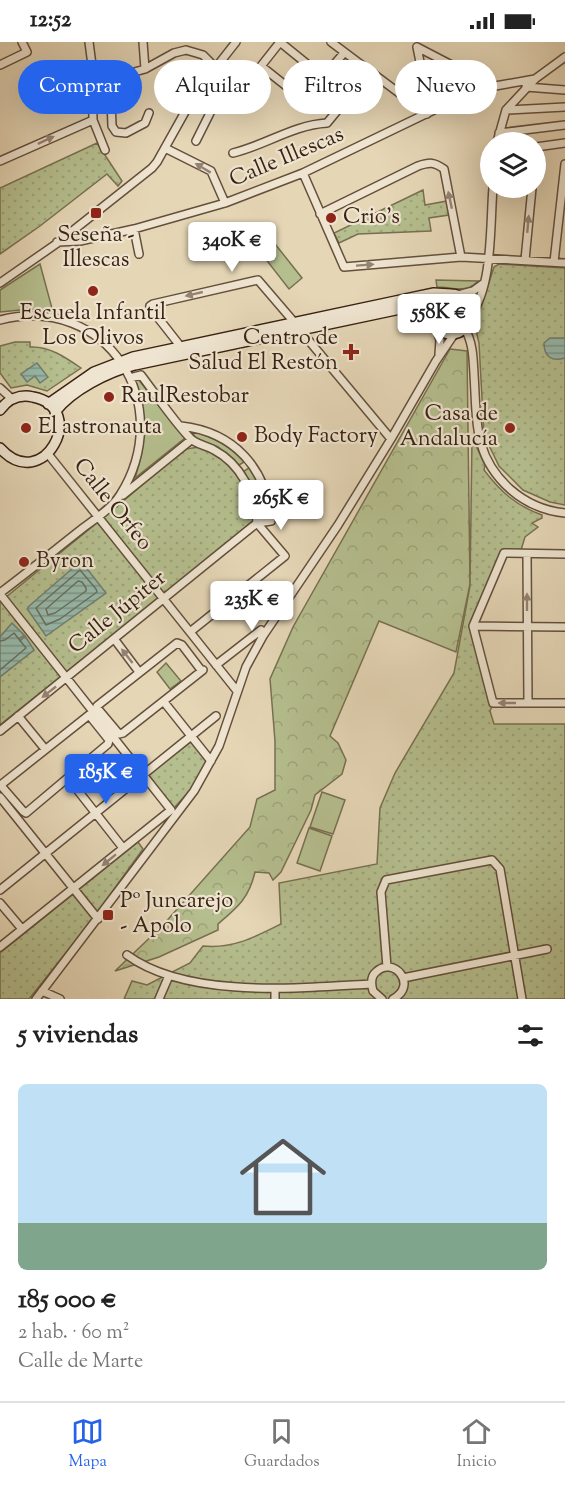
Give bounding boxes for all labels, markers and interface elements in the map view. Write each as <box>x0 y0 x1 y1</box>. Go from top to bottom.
text: 12:52 <box>30 5 71 37</box>
chip: Comprar <box>18 60 142 114</box>
chip: Alquilar <box>154 60 271 114</box>
chip: Filtros <box>283 60 383 114</box>
chip: Nuevo <box>395 60 497 114</box>
street label: Calle Illescas <box>225 120 349 196</box>
map controls <box>480 132 546 198</box>
button: layers <box>480 132 546 198</box>
one-way arrow <box>38 135 55 144</box>
one-way arrow <box>195 162 212 173</box>
one-way arrow <box>445 190 454 209</box>
place label: Crio's <box>343 202 400 234</box>
marker: Seseña - Illescas <box>89 206 103 220</box>
marker: Crio's <box>324 211 338 225</box>
one-way arrow <box>523 214 533 233</box>
place label: Seseña - Illescas <box>57 220 135 277</box>
pin: 340K € <box>183 222 281 273</box>
text: 340K € <box>202 227 262 256</box>
one-way arrow <box>356 260 375 270</box>
marker: Escuela Infantil Los Olivos <box>86 284 100 298</box>
one-way arrow <box>185 290 203 300</box>
pin: 558K € <box>390 294 488 345</box>
place label: Escuela Infantil Los Olivos <box>20 298 166 355</box>
text: 558K € <box>412 299 466 328</box>
place label: Centro de Salud El Restón <box>188 323 338 380</box>
marker: Centro de Salud El Restón <box>342 343 360 361</box>
place label: RaulRestobar <box>121 381 249 413</box>
marker: RaulRestobar <box>102 390 116 404</box>
place label: Casa de Andalucía <box>400 399 498 456</box>
place label: El astronauta <box>38 412 162 444</box>
marker: El astronauta <box>19 421 33 435</box>
place label: Body Factory <box>254 421 378 453</box>
marker: Casa de Andalucía <box>503 421 517 435</box>
marker: Body Factory <box>235 430 249 444</box>
street label: Calle Orfeo <box>65 452 159 558</box>
pin: 265K € <box>232 480 330 531</box>
text: 265K € <box>252 485 310 514</box>
place label: Byron <box>36 546 94 578</box>
marker: Byron <box>17 555 31 569</box>
street label: Calle Júpiter <box>62 563 174 663</box>
pin: 235K € <box>203 581 301 632</box>
text: 235K € <box>224 586 280 615</box>
one-way arrow <box>522 593 531 612</box>
one-way arrow <box>121 648 133 664</box>
one-way arrow <box>41 685 57 698</box>
one-way arrow <box>497 698 516 708</box>
pin: 185K € <box>57 754 155 805</box>
text: 185K € <box>79 759 133 788</box>
one-way arrow <box>101 853 117 866</box>
place label: Pº Juncarejo - Apolo <box>120 886 233 943</box>
marker: Pº Juncarejo - Apolo <box>101 908 115 922</box>
text: 5 viviendas <box>18 1017 138 1054</box>
icon: filters <box>514 1019 547 1052</box>
icon: home <box>229 1123 337 1231</box>
text: 185 000 € <box>18 1282 117 1319</box>
text: 2 hab. · 60 m² <box>18 1319 129 1348</box>
text: Calle de Marte <box>18 1348 143 1377</box>
tab: Mapa <box>69 1415 107 1474</box>
tab: Guardados <box>244 1415 320 1474</box>
tab: Inicio <box>457 1415 496 1474</box>

